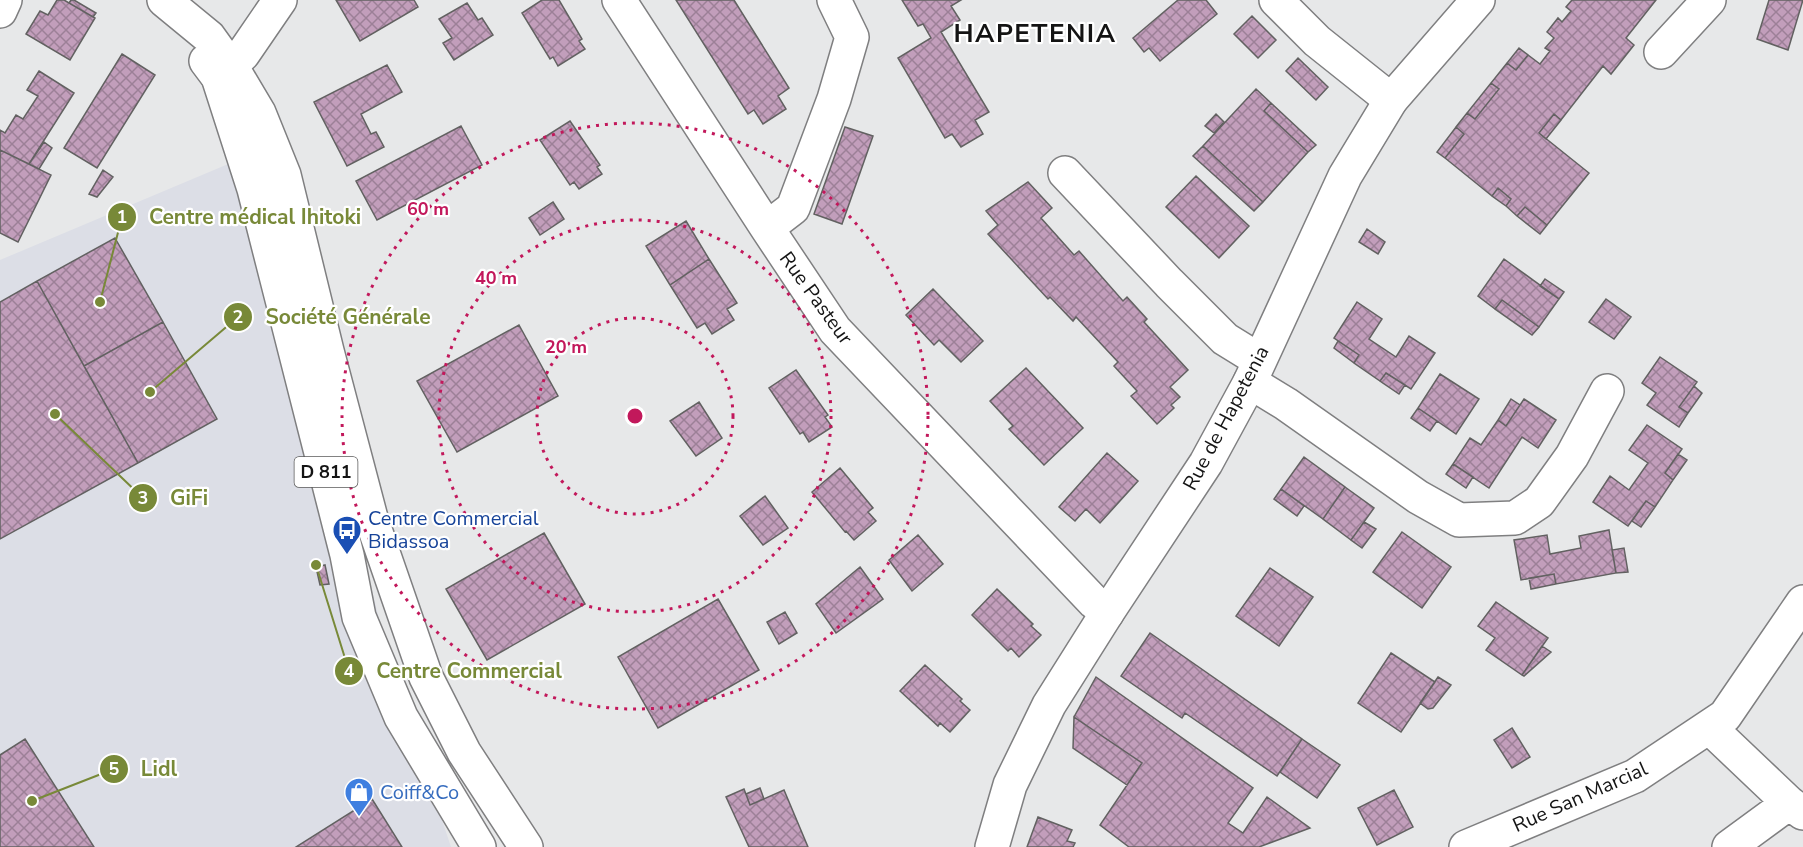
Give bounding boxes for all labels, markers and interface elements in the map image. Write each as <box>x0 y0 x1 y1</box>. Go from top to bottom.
district label: HAPETENIA <box>953 16 1117 51</box>
callout: Centre médical Ihitoki <box>107 197 373 236</box>
text: 60 m <box>407 197 449 221</box>
text: Centre médical Ihitoki <box>149 203 361 231</box>
text: 1 <box>117 205 127 229</box>
street label: Rue Pasteur <box>773 246 859 350</box>
text: 40 m <box>475 266 517 290</box>
callout: Société Générale <box>223 297 442 336</box>
text: Société Générale <box>265 303 431 331</box>
text: 2 <box>233 305 243 329</box>
text: 20 m <box>545 335 587 359</box>
street label: Rue de Hapetenia <box>1177 341 1275 495</box>
centre of rings <box>625 406 645 426</box>
road number: D 811 <box>294 457 358 487</box>
callout: GiFi <box>128 478 220 517</box>
text: GiFi <box>170 484 208 512</box>
text: 3 <box>138 486 148 510</box>
place label: Centre Commercial Bidassoa <box>368 505 539 555</box>
bus stop icon: Centre Commercial Bidassoa <box>331 514 363 556</box>
callout: Centre Commercial <box>334 652 574 691</box>
text: Centre Commercial <box>376 657 562 685</box>
text: 4 <box>344 659 355 683</box>
callout: Lidl <box>99 749 190 788</box>
text: Lidl <box>141 755 178 783</box>
street label: Rue San Marcial <box>1508 755 1652 839</box>
text: 5 <box>109 757 120 781</box>
shop icon: Coiff&Co <box>343 776 375 818</box>
place label: Coiff&Co <box>380 779 459 806</box>

